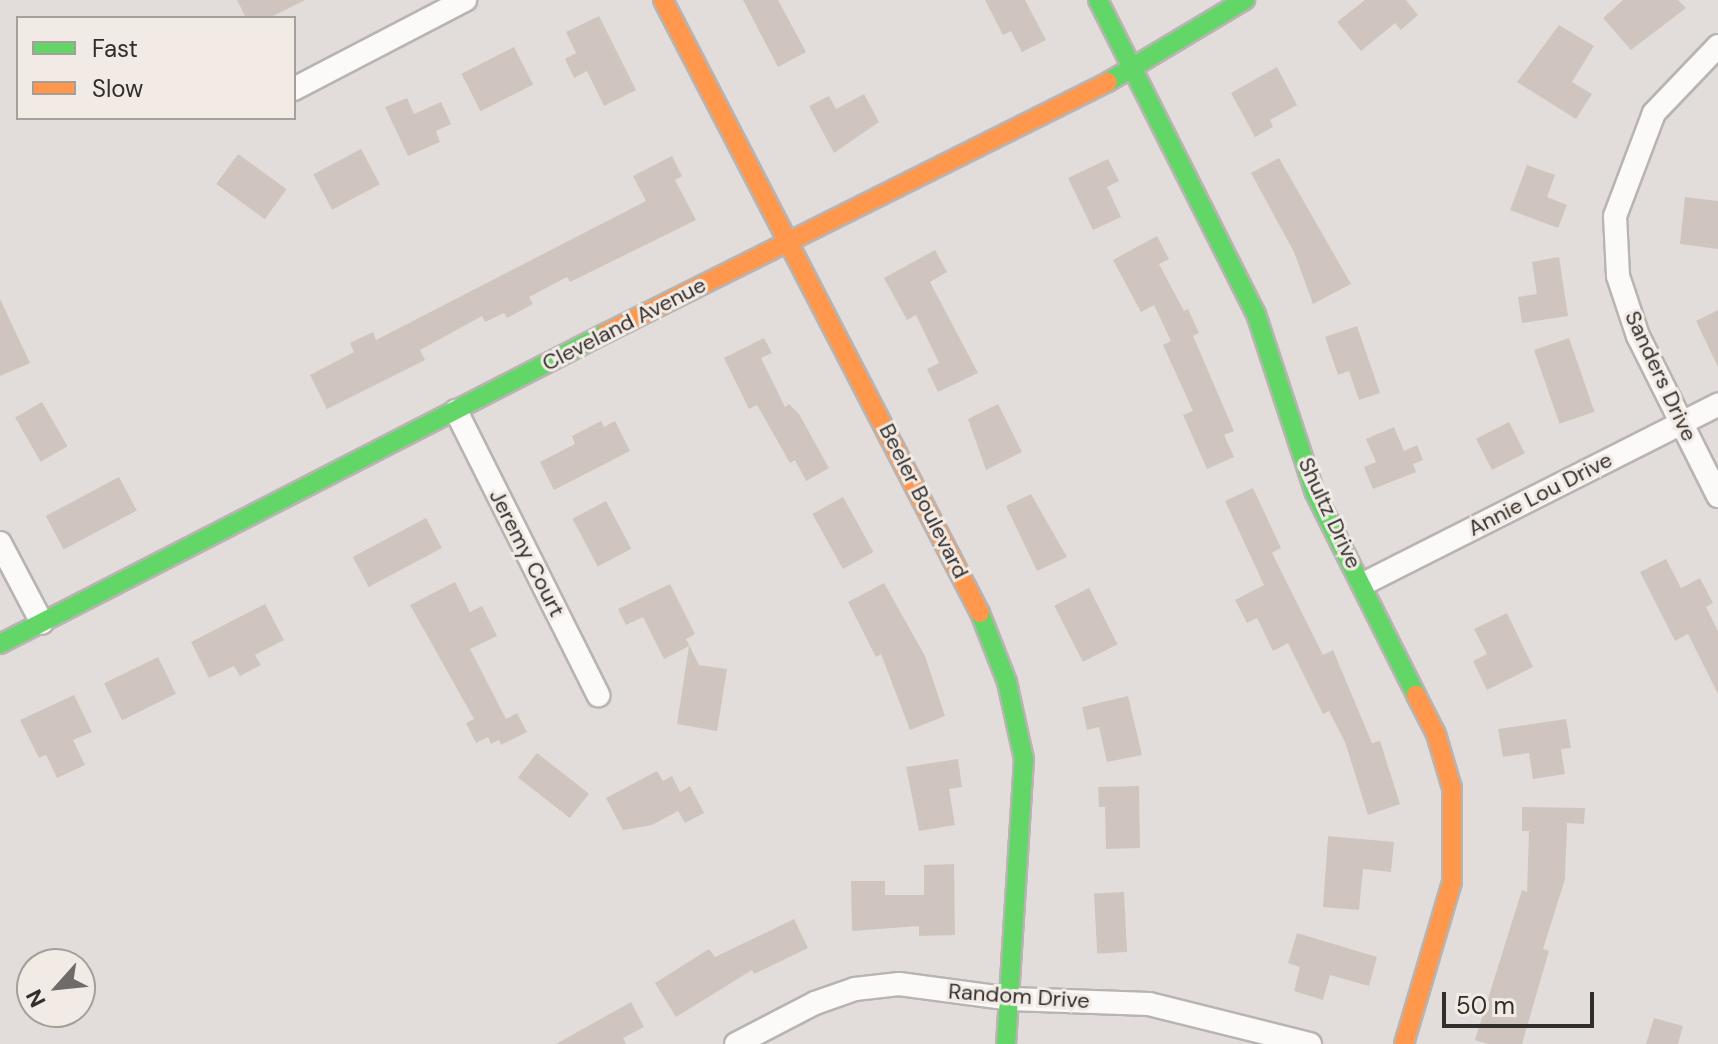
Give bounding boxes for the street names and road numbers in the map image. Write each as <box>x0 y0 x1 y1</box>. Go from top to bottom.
street label: Cleveland Avenue <box>538 271 710 377</box>
street label: Sanders Drive <box>1619 307 1703 445</box>
street label: Beeler Boulevard <box>874 419 974 583</box>
street label: Annie Lou Drive <box>1464 446 1616 542</box>
street label: Shultz Drive <box>1293 453 1367 573</box>
street label: Jeremy Court <box>484 485 570 621</box>
street label: Random Drive <box>947 978 1091 1014</box>

